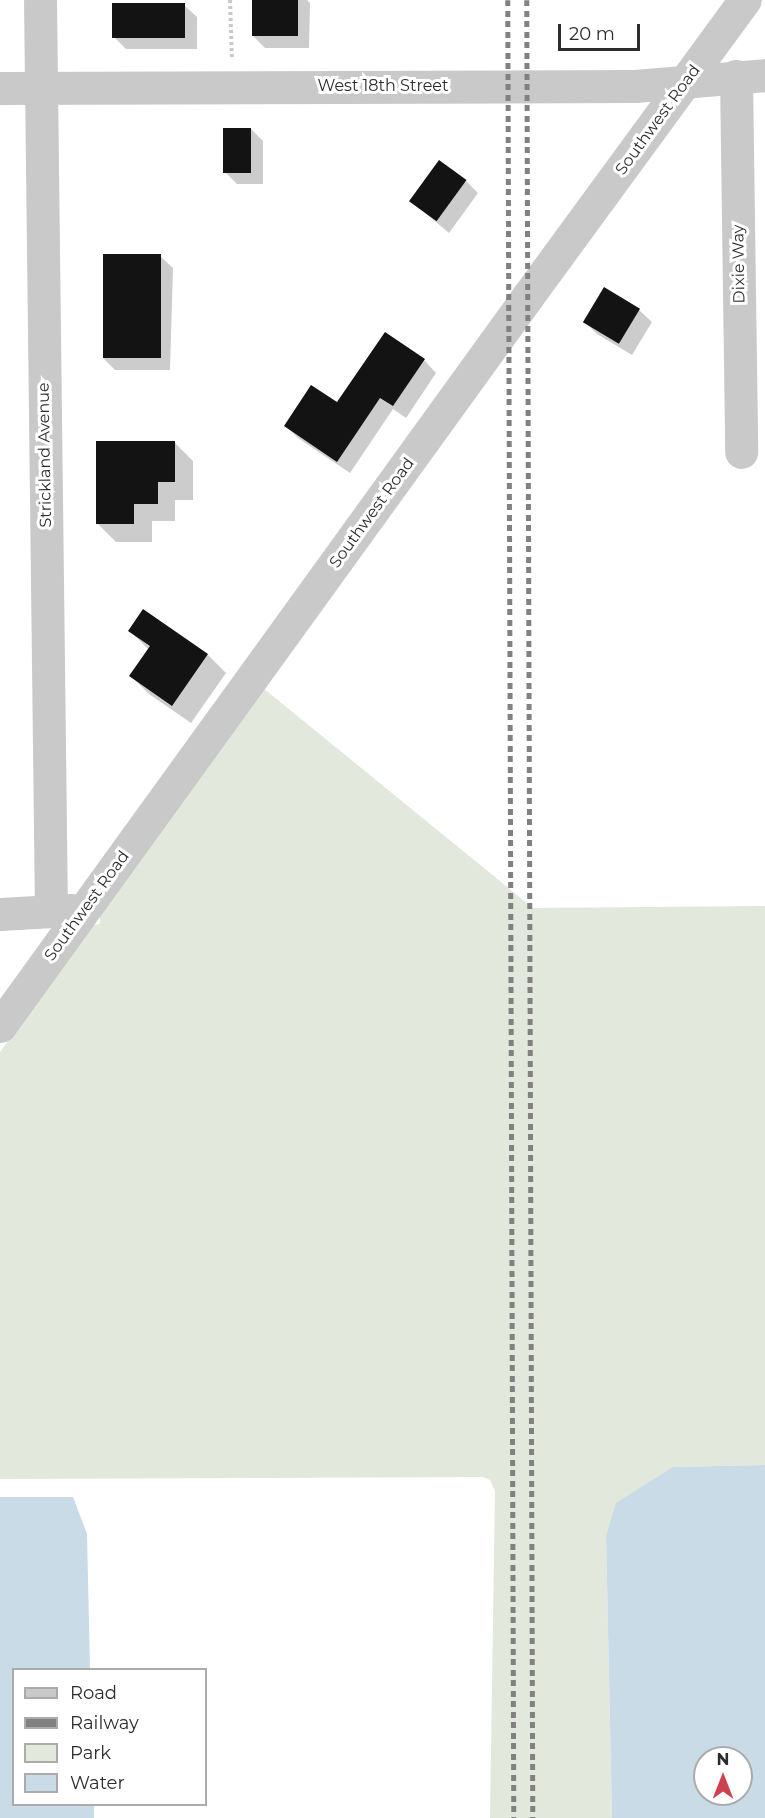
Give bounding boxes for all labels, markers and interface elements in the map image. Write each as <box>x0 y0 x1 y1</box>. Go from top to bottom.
scale bar <box>561 12 644 50</box>
text: 20 m <box>569 23 615 45</box>
street label: Southwest Road <box>612 61 704 179</box>
street label: West 18th Street <box>318 76 448 96</box>
street label: Dixie Way <box>729 224 749 304</box>
street label: Strickland Avenue <box>34 382 56 528</box>
street label: Southwest Road <box>326 454 418 572</box>
street label: Southwest Road <box>41 847 133 965</box>
legend <box>12 1668 207 1806</box>
text: Road <box>70 1682 117 1704</box>
text: Railway <box>70 1712 139 1734</box>
text: Park <box>70 1742 111 1764</box>
north arrow <box>693 1746 753 1806</box>
text: N <box>717 1750 729 1769</box>
text: Water <box>70 1772 125 1794</box>

